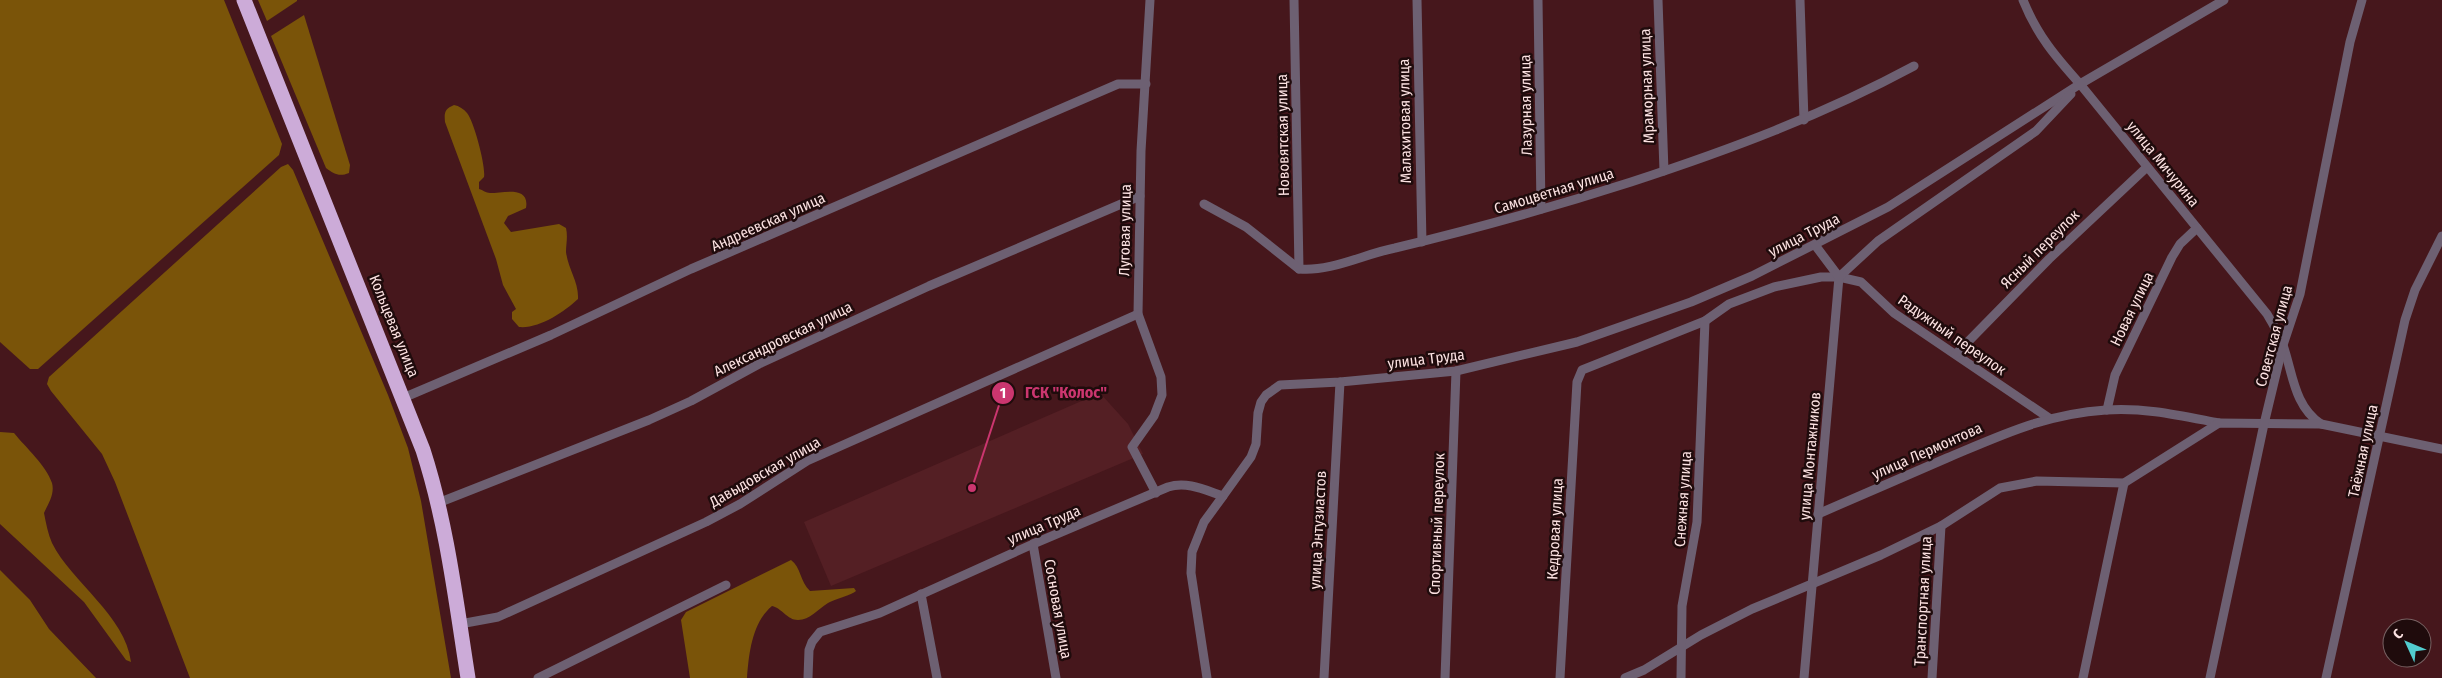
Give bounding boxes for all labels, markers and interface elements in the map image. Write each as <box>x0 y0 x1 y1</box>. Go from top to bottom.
street label: Мраморная улица <box>1636 28 1658 144</box>
street label: Лазурная улица <box>1516 54 1536 156</box>
street label: Малахитовая улица <box>1395 59 1415 183</box>
street label: Нововятская улица <box>1273 74 1293 196</box>
street label: улица Мичурина <box>2123 117 2203 211</box>
street label: Самоцветная улица <box>1492 164 1616 218</box>
street label: Луговая улица <box>1115 184 1135 276</box>
street label: Андреевская улица <box>708 189 828 255</box>
street label: Ясный переулок <box>1997 206 2083 292</box>
street label: улица Труда <box>1765 209 1843 261</box>
street label: Новая улица <box>2106 269 2158 349</box>
street label: Кольцевая улица <box>365 272 423 380</box>
street label: Советская улица <box>2252 283 2296 389</box>
street label: Радужный переулок <box>1895 291 2009 379</box>
street label: Александровская улица <box>711 298 855 380</box>
street label: улица Труда <box>1386 345 1466 373</box>
callout: ГСК "Колос" <box>990 377 1117 408</box>
text: ГСК "Колос" <box>1025 383 1107 402</box>
text: 1 <box>1000 384 1006 402</box>
street label: улица Монтажников <box>1795 391 1825 521</box>
street label: Таёжная улица <box>2344 403 2382 499</box>
street label: улица Лермонтова <box>1869 419 1985 483</box>
street label: Давыдовская улица <box>705 433 824 512</box>
street label: Снежная улица <box>1671 450 1695 548</box>
street label: Спортивный переулок <box>1426 453 1448 595</box>
street label: улица Энтузиастов <box>1306 470 1330 590</box>
street label: Кедровая улица <box>1543 478 1567 580</box>
street label: улица Труда <box>1005 502 1083 548</box>
street label: Транспортная улица <box>1911 536 1935 666</box>
street label: Сосновая улица <box>1040 558 1076 660</box>
north arrow <box>2382 618 2432 668</box>
text: С <box>2389 625 2407 643</box>

